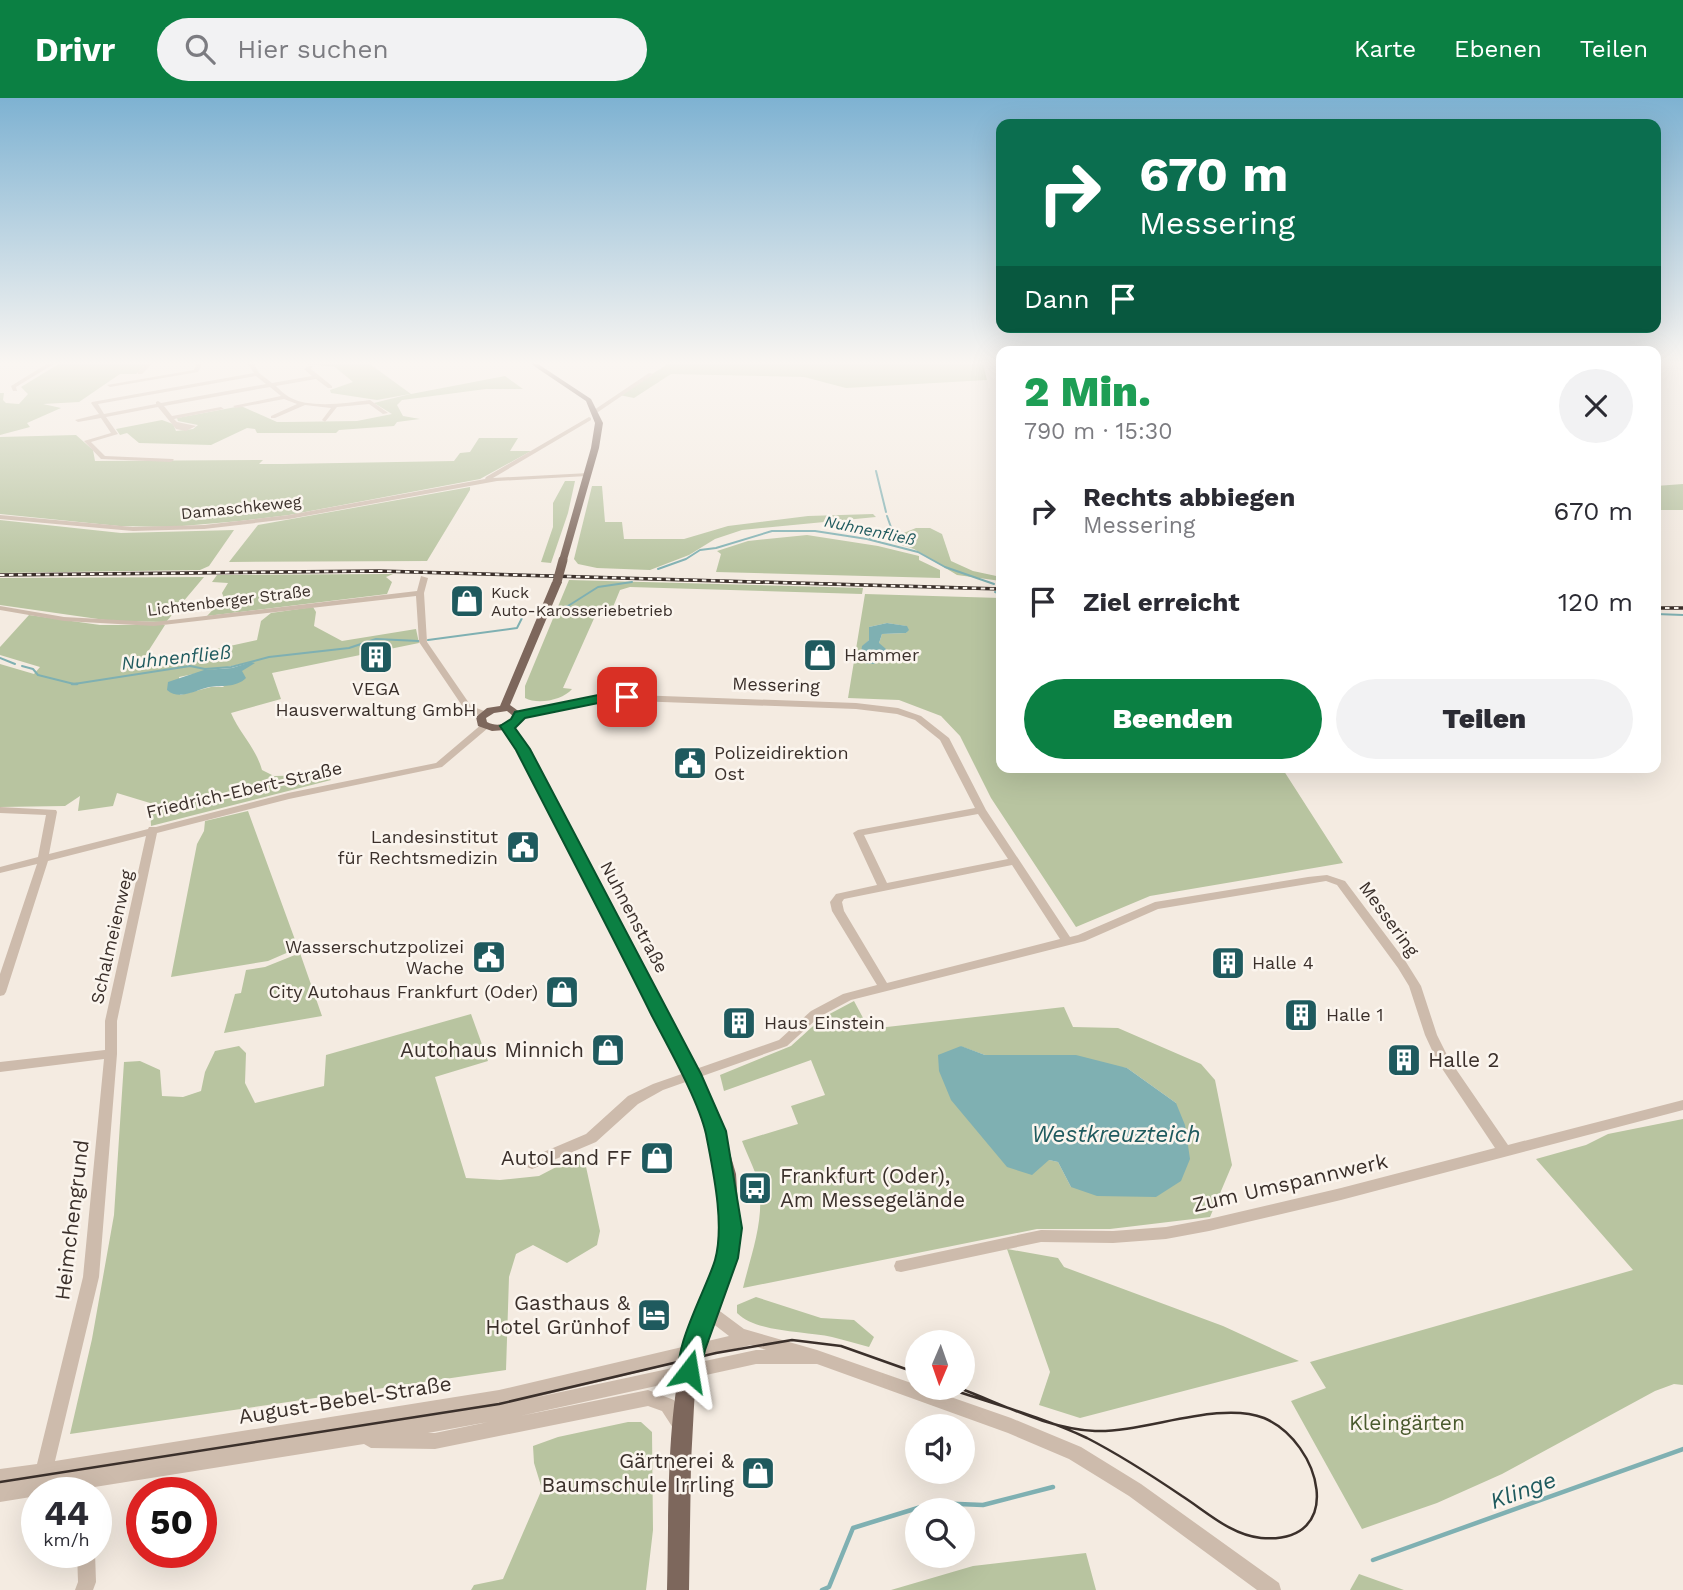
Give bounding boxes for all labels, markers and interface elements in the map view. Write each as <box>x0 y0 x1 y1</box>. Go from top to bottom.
search box <box>157 18 647 81</box>
text: Drivr <box>35 30 115 69</box>
icon: search <box>181 30 219 68</box>
text: Hier suchen <box>237 34 389 64</box>
text: Karte <box>1354 35 1416 63</box>
text: Ebenen <box>1454 35 1542 63</box>
text: Teilen <box>1580 35 1648 63</box>
text: 670 m <box>1139 145 1288 203</box>
icon: right <box>1024 147 1115 238</box>
text: Messering <box>1139 204 1295 242</box>
icon: arrive <box>1104 280 1142 318</box>
text: Dann <box>1024 284 1090 314</box>
text: 2 Min. <box>1024 367 1151 416</box>
button: close <box>1559 369 1633 443</box>
text: 790 m · 15:30 <box>1024 418 1172 445</box>
text: Rechts abbiegen <box>1083 482 1295 512</box>
street label: Damaschkeweg <box>180 492 303 523</box>
icon: right <box>1024 492 1062 530</box>
text: 670 m <box>1554 496 1633 526</box>
water label: Nuhnenfließ <box>823 512 918 550</box>
text: Messering <box>1083 512 1195 539</box>
street label: Lichtenberger Straße <box>146 581 312 620</box>
shop icon: Kuck Auto-Karosseriebetrieb <box>448 582 486 620</box>
place label: Kuck Auto-Karosseriebetrieb <box>491 583 673 620</box>
icon: arrive <box>1024 583 1062 621</box>
text: Ziel erreicht <box>1083 587 1240 617</box>
text: 120 m <box>1558 587 1633 617</box>
shop icon: Hammer <box>801 636 839 674</box>
building icon: VEGA Hausverwaltung GmbH <box>357 638 395 676</box>
water label: Nuhnenfließ <box>120 640 233 675</box>
place label: Hammer <box>844 644 919 665</box>
pin <box>597 667 657 727</box>
street label: Messering <box>732 672 821 697</box>
place label: VEGA Hausverwaltung GmbH <box>276 678 476 720</box>
icon: arrive <box>608 678 646 716</box>
button: Beenden <box>1024 679 1322 759</box>
button: Teilen <box>1336 679 1633 759</box>
place label: Polizeidirektion Ost <box>714 742 849 784</box>
public building icon: Polizeidirektion Ost <box>671 744 709 782</box>
street label: Friedrich-Ebert-Straße <box>144 757 344 822</box>
place label: Landesinstitut für Rechtsmedizin <box>337 826 498 868</box>
public building icon: Landesinstitut für Rechtsmedizin <box>504 828 542 866</box>
street label: Nuhnenstraße <box>596 857 673 976</box>
street label: Schalmeienweg <box>86 867 137 1006</box>
street label: Messering <box>1355 877 1424 961</box>
place label: Wasserschutzpolizei Wache <box>285 936 464 978</box>
public building icon: Wasserschutzpolizei Wache <box>470 938 508 976</box>
building icon: Halle 4 <box>1209 944 1247 982</box>
place label: Halle 4 <box>1252 952 1314 973</box>
shop icon: City Autohaus Frankfurt (Oder) <box>543 973 581 1011</box>
place label: City Autohaus Frankfurt (Oder) <box>269 981 538 1002</box>
building icon: Halle 1 <box>1282 996 1320 1034</box>
building icon: Haus Einstein <box>720 1004 758 1042</box>
place label: Halle 1 <box>1326 1004 1384 1025</box>
place label: Haus Einstein <box>764 1012 885 1033</box>
shop icon: Autohaus Minnich <box>589 1031 627 1069</box>
place label: Autohaus Minnich <box>400 1037 584 1062</box>
building icon: Halle 2 <box>1385 1041 1423 1079</box>
place label: Halle 2 <box>1428 1047 1500 1072</box>
water label: Westkreuzteich <box>1031 1121 1201 1148</box>
street label: Heimchengrund <box>49 1138 94 1302</box>
shop icon: AutoLand FF <box>638 1139 676 1177</box>
place label: AutoLand FF <box>501 1145 632 1170</box>
street label: Zum Umspannwerk <box>1190 1148 1390 1217</box>
place label: Frankfurt (Oder), Am Messegelände <box>780 1163 965 1212</box>
bus stop icon: Frankfurt (Oder), Am Messegelände <box>736 1169 774 1207</box>
place label: Gasthaus & Hotel Grünhof <box>485 1290 631 1339</box>
hotel icon: Gasthaus & Hotel Grünhof <box>635 1296 673 1334</box>
north arrow <box>905 1330 975 1400</box>
map controls <box>905 1330 975 1568</box>
position arrow <box>652 1334 726 1408</box>
street label: August-Bebel-Straße <box>237 1370 453 1429</box>
park label: Kleingärten <box>1349 1410 1465 1435</box>
button: sound <box>905 1414 975 1484</box>
place label: Gärtnerei & Baumschule Irrling <box>542 1448 735 1497</box>
shop icon: Gärtnerei & Baumschule Irrling <box>739 1454 777 1492</box>
water label: Klinge <box>1486 1466 1560 1515</box>
speed limit sign: 50 <box>126 1477 217 1568</box>
text: 44 <box>44 1492 89 1534</box>
button: search <box>905 1498 975 1568</box>
text: km/h <box>43 1529 90 1550</box>

